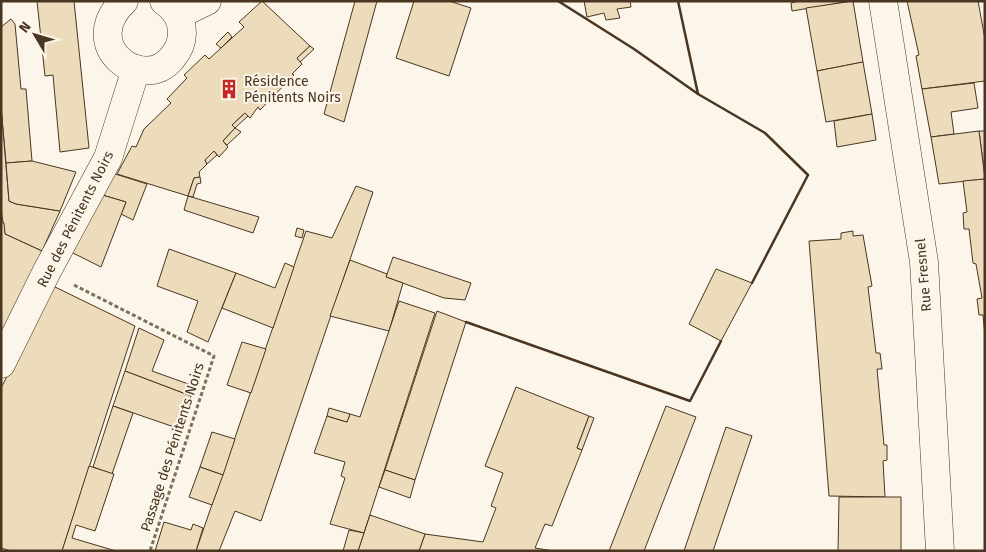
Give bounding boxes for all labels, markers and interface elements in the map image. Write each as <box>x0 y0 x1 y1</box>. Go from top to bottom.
north arrow <box>10 10 60 60</box>
text: N <box>16 18 35 36</box>
place label: Résidence Pénitents Noirs <box>244 73 341 106</box>
building icon: Résidence Pénitents Noirs <box>218 78 240 100</box>
street label: Rue des Pénitents Noirs <box>34 148 118 290</box>
street label: Rue Fresnel <box>912 238 935 312</box>
street label: Passage des Pénitents Noirs <box>137 360 208 534</box>

